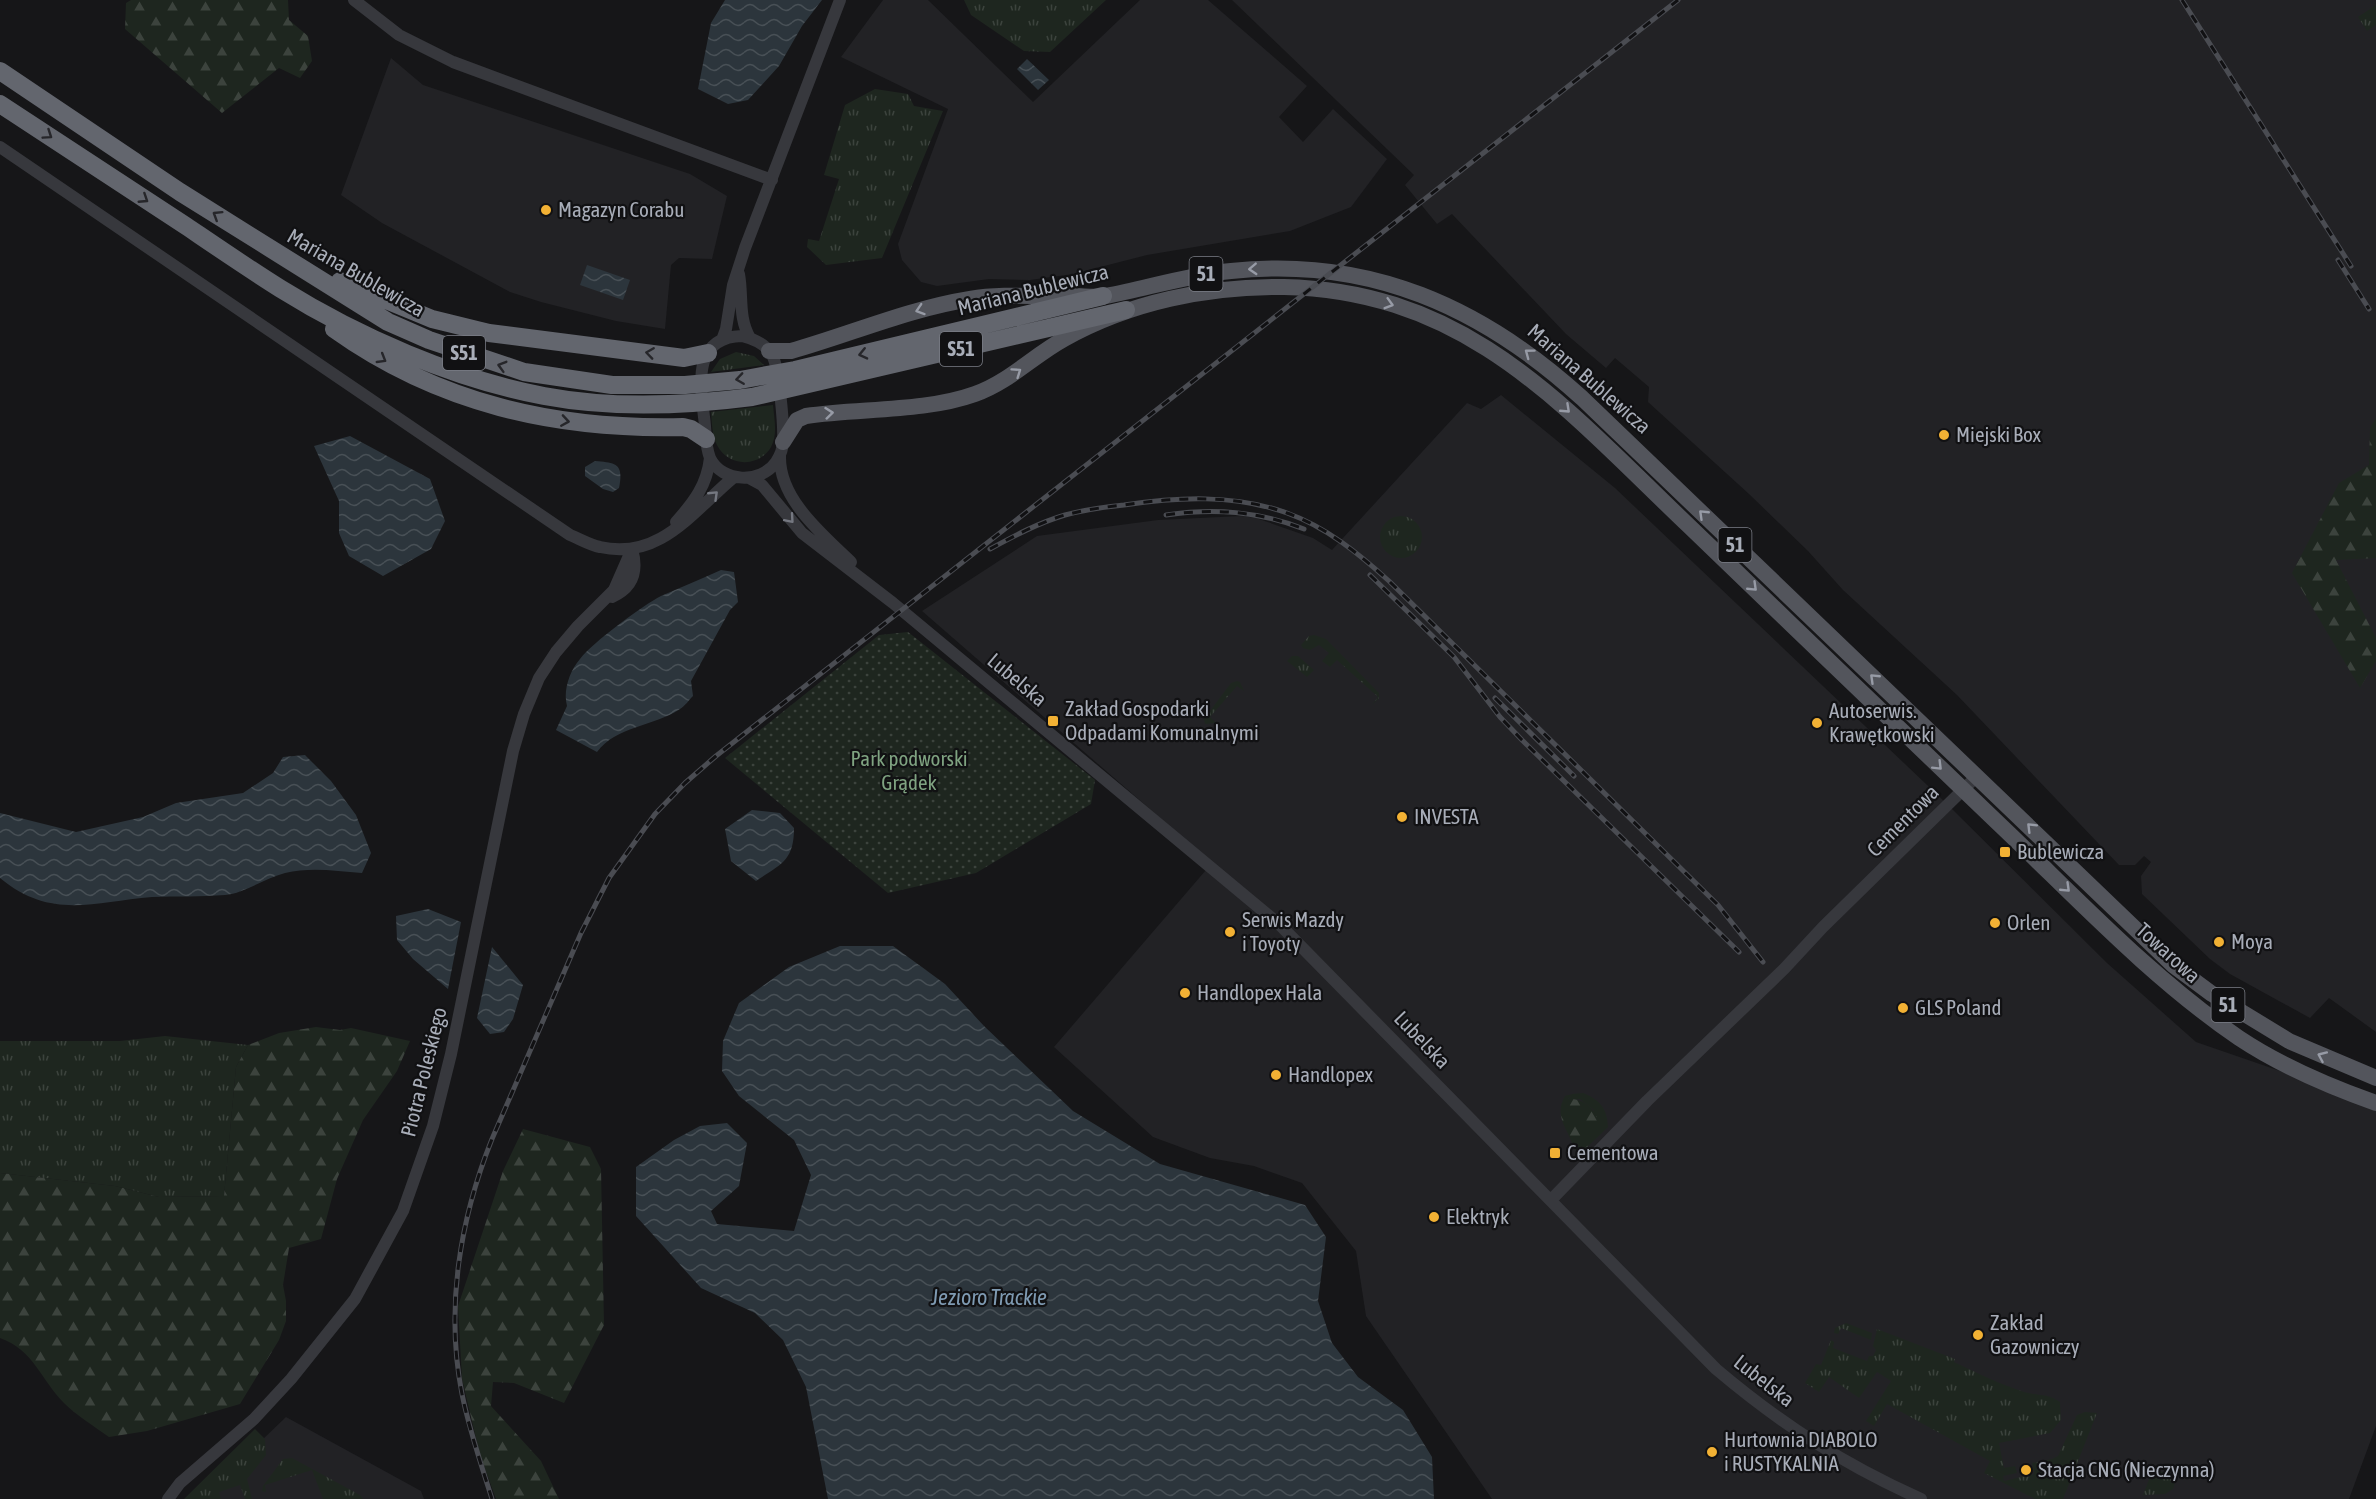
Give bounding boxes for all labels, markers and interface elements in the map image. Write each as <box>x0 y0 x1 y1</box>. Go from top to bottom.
one-way arrow <box>41 128 52 139</box>
one-way arrow <box>137 192 148 203</box>
place label: Magazyn Corabu <box>558 197 684 221</box>
marker: Magazyn Corabu <box>539 203 553 217</box>
one-way arrow <box>213 211 223 223</box>
street label: Mariana Bublewicza <box>284 223 429 321</box>
road number: 51 <box>1190 257 1222 291</box>
street label: Mariana Bublewicza <box>955 259 1111 319</box>
one-way arrow <box>1248 263 1257 276</box>
one-way arrow <box>1383 297 1394 309</box>
one-way arrow <box>915 303 926 315</box>
street label: Mariana Bublewicza <box>1523 318 1656 438</box>
road number: S51 <box>940 332 982 366</box>
road number: S51 <box>443 336 485 370</box>
one-way arrow <box>645 347 654 359</box>
one-way arrow <box>858 347 868 360</box>
one-way arrow <box>1524 349 1535 360</box>
one-way arrow <box>376 352 386 364</box>
one-way arrow <box>498 361 508 373</box>
one-way arrow <box>1010 368 1021 379</box>
one-way arrow <box>736 373 745 385</box>
one-way arrow <box>1559 402 1570 413</box>
one-way arrow <box>824 407 833 420</box>
one-way arrow <box>561 415 570 427</box>
place label: Miejski Box <box>1956 422 2042 446</box>
marker: Miejski Box <box>1937 428 1951 442</box>
one-way arrow <box>707 491 718 502</box>
one-way arrow <box>1699 510 1710 521</box>
one-way arrow <box>783 512 794 523</box>
road number: 51 <box>1718 528 1752 562</box>
one-way arrow <box>1746 580 1757 591</box>
street label: Lubelska <box>983 648 1052 711</box>
one-way arrow <box>1870 674 1880 685</box>
place label: Zakład Gospodarki Odpadami Komunalnymi <box>1065 696 1259 744</box>
place label: Autoserwis. Krawętkowski <box>1829 698 1935 746</box>
marker: Zakład Gospodarki Odpadami Komunalnymi <box>1046 714 1060 728</box>
marker: Autoserwis. Krawętkowski <box>1810 716 1824 730</box>
park label: Park podworski Grądek <box>851 746 967 794</box>
one-way arrow <box>1930 759 1941 770</box>
street label: Cementowa <box>1861 779 1943 861</box>
place label: INVESTA <box>1414 804 1479 828</box>
marker: INVESTA <box>1395 810 1409 824</box>
one-way arrow <box>2027 823 2037 834</box>
place label: Bublewicza <box>2017 839 2104 863</box>
marker: Bublewicza <box>1998 845 2012 859</box>
one-way arrow <box>2059 881 2069 892</box>
place label: Serwis Mazdy i Toyoty <box>1242 907 1344 955</box>
place label: Orlen <box>2007 910 2051 934</box>
marker: Orlen <box>1988 916 2002 930</box>
street label: Towarowa <box>2132 917 2206 987</box>
marker: Serwis Mazdy i Toyoty <box>1223 925 1237 939</box>
place label: Moya <box>2231 929 2273 953</box>
marker: Moya <box>2212 935 2226 949</box>
place label: Handlopex Hala <box>1197 980 1322 1004</box>
marker: Handlopex Hala <box>1178 986 1192 1000</box>
road number: 51 <box>2212 988 2244 1022</box>
place label: GLS Poland <box>1915 995 2001 1019</box>
marker: GLS Poland <box>1896 1001 1910 1015</box>
street label: Piotra Poleskiego <box>395 1004 451 1139</box>
street label: Lubelska <box>1390 1006 1456 1073</box>
one-way arrow <box>2317 1051 2328 1063</box>
place label: Handlopex <box>1288 1062 1374 1086</box>
marker: Handlopex <box>1269 1068 1283 1082</box>
place label: Cementowa <box>1567 1140 1658 1164</box>
marker: Cementowa <box>1548 1146 1562 1160</box>
place label: Elektryk <box>1446 1204 1509 1228</box>
marker: Elektryk <box>1427 1210 1441 1224</box>
water label: Jezioro Trackie <box>930 1284 1047 1310</box>
place label: Zakład Gazowniczy <box>1990 1310 2080 1358</box>
marker: Zakład Gazowniczy <box>1971 1328 1985 1342</box>
street label: Lubelska <box>1730 1349 1799 1411</box>
place label: Hurtownia DIABOLO i RUSTYKALNIA <box>1724 1427 1878 1475</box>
marker: Hurtownia DIABOLO i RUSTYKALNIA <box>1705 1445 1719 1459</box>
place label: Stacja CNG (Nieczynna) <box>2038 1457 2215 1481</box>
marker: Stacja CNG (Nieczynna) <box>2019 1463 2033 1477</box>

